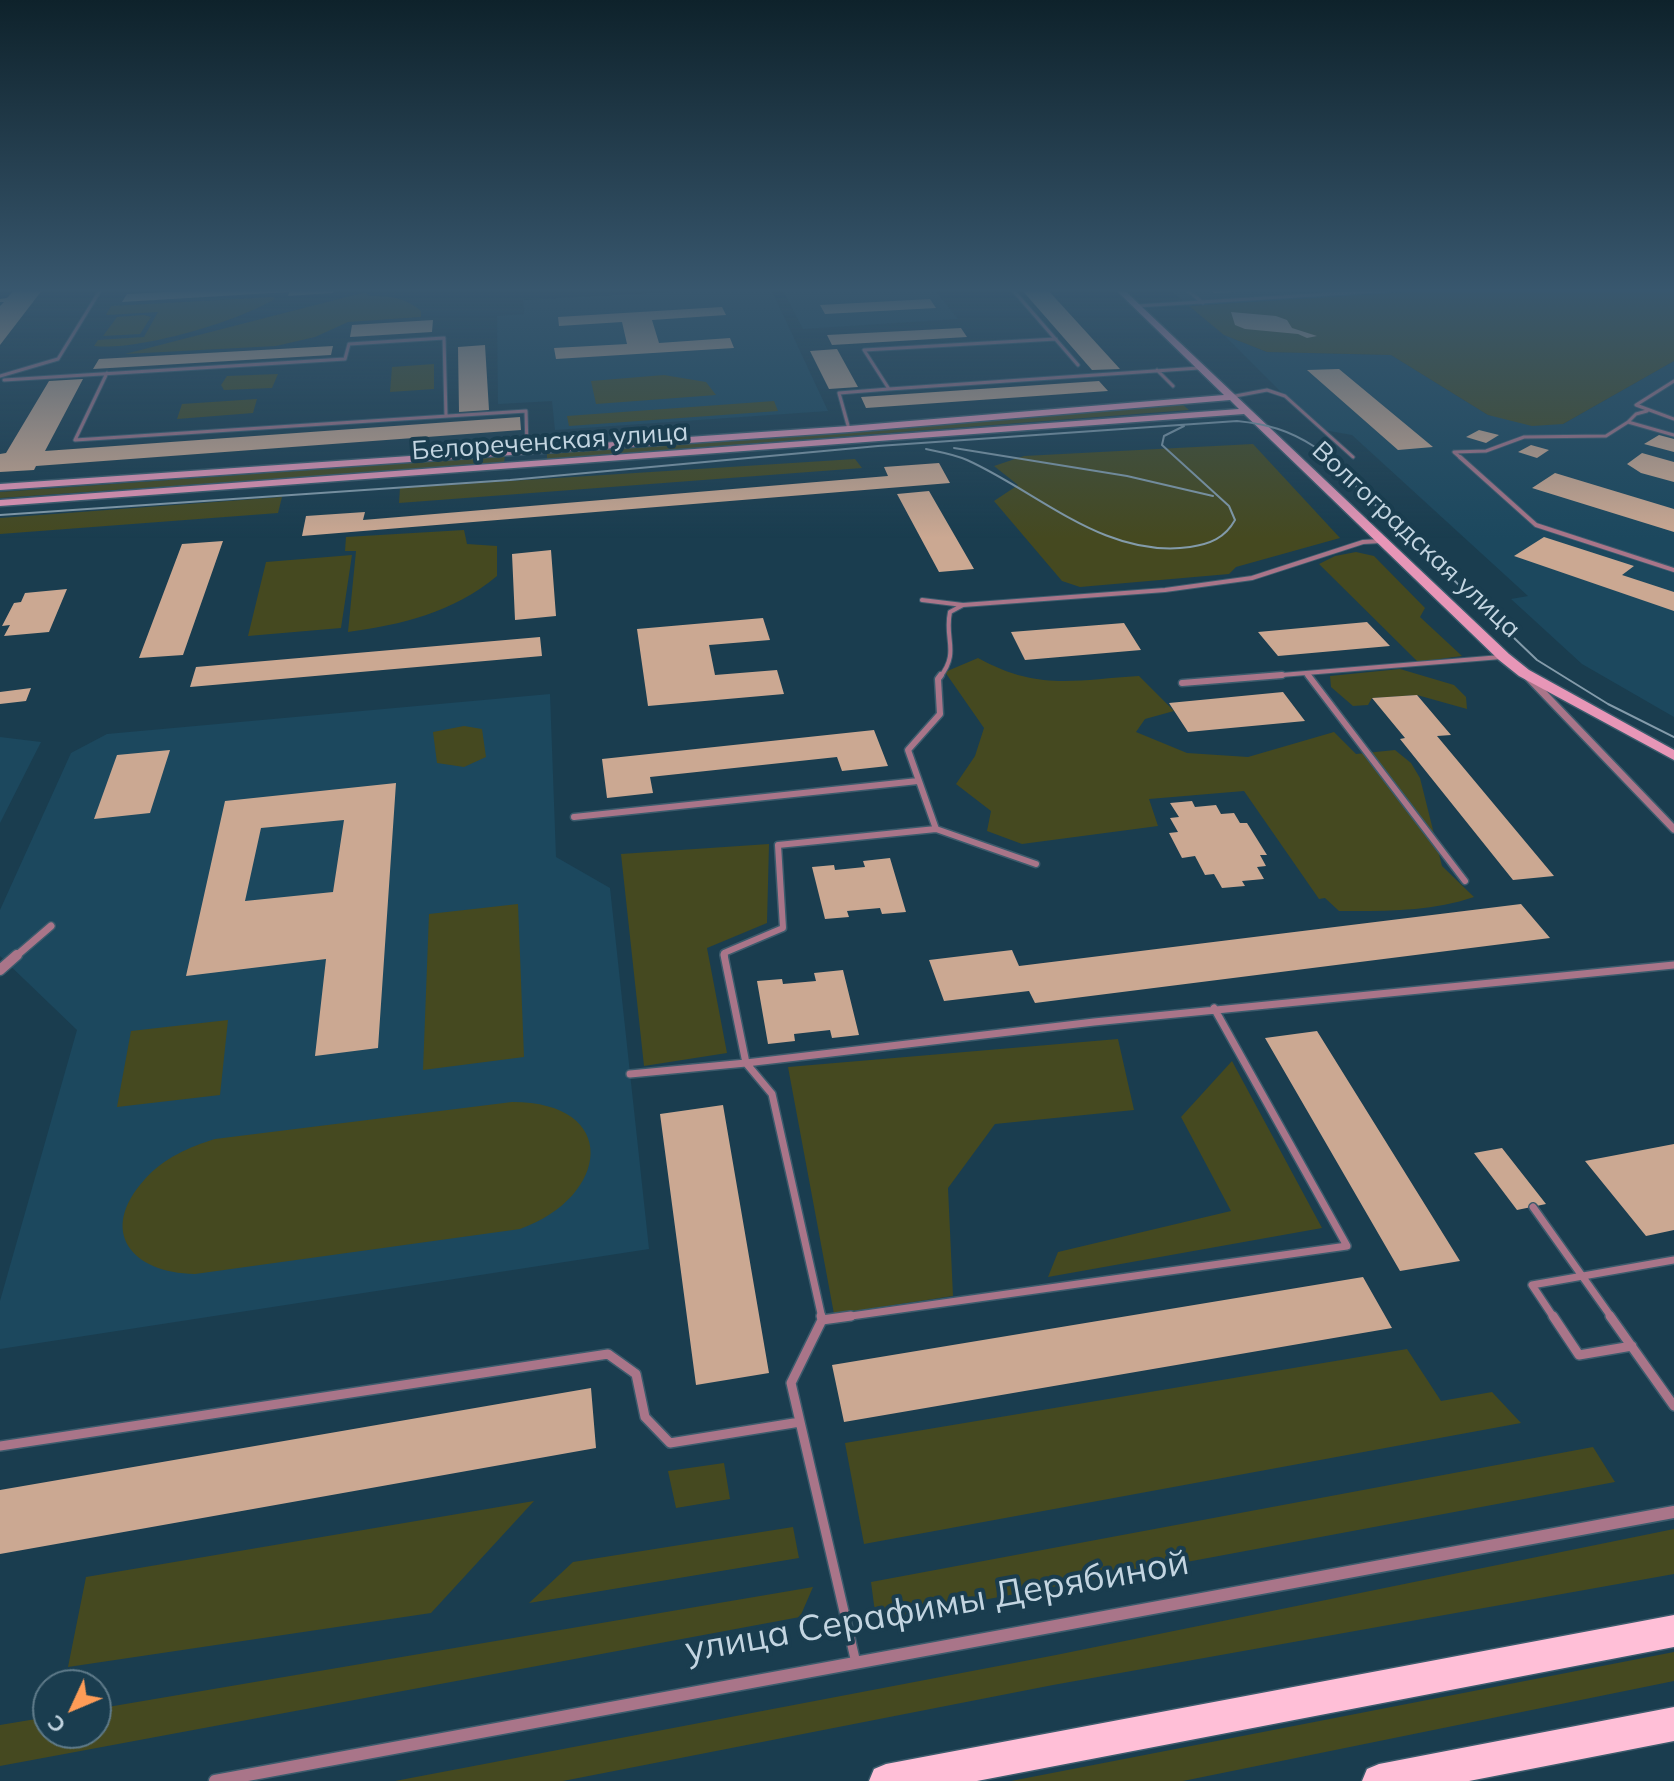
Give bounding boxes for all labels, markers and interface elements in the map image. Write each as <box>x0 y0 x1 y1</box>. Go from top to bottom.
street label: Белореченская улица <box>411 417 689 467</box>
street label: Волгоградская улица <box>1305 435 1527 645</box>
street label: улица Серафимы Дерябиной <box>682 1541 1192 1673</box>
north arrow <box>32 1669 112 1749</box>
text: С <box>41 1709 71 1739</box>

